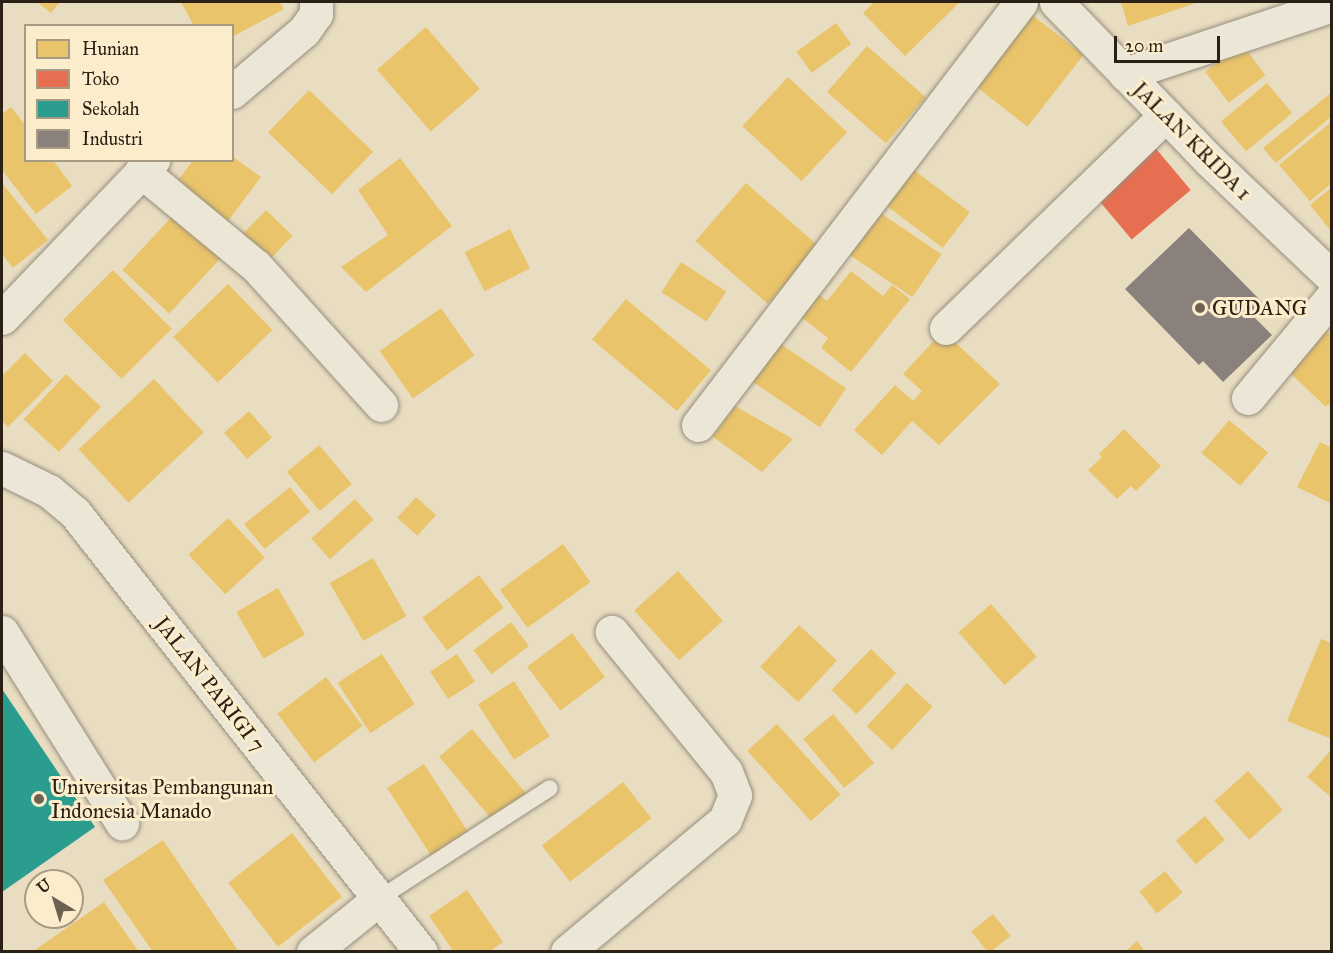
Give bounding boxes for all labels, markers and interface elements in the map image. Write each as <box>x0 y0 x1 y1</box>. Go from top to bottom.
legend <box>24 24 234 162</box>
scale bar <box>1117 24 1224 62</box>
text: 20 m <box>1125 35 1163 57</box>
text: Hunian <box>82 38 139 60</box>
text: Toko <box>82 68 119 90</box>
street label: JALAN KRIDA 1 <box>1128 77 1256 205</box>
text: Sekolah <box>82 98 140 120</box>
text: Industri <box>82 128 143 150</box>
place label: GUDANG <box>1212 295 1307 321</box>
marker: GUDANG <box>1193 301 1207 315</box>
street label: JALAN PARIGI 7 <box>150 612 270 756</box>
place label: Universitas Pembangunan Indonesia Manado <box>51 774 273 824</box>
marker: Universitas Pembangunan Indonesia Manado <box>32 792 46 806</box>
north arrow <box>24 869 84 929</box>
text: U <box>33 875 55 897</box>

